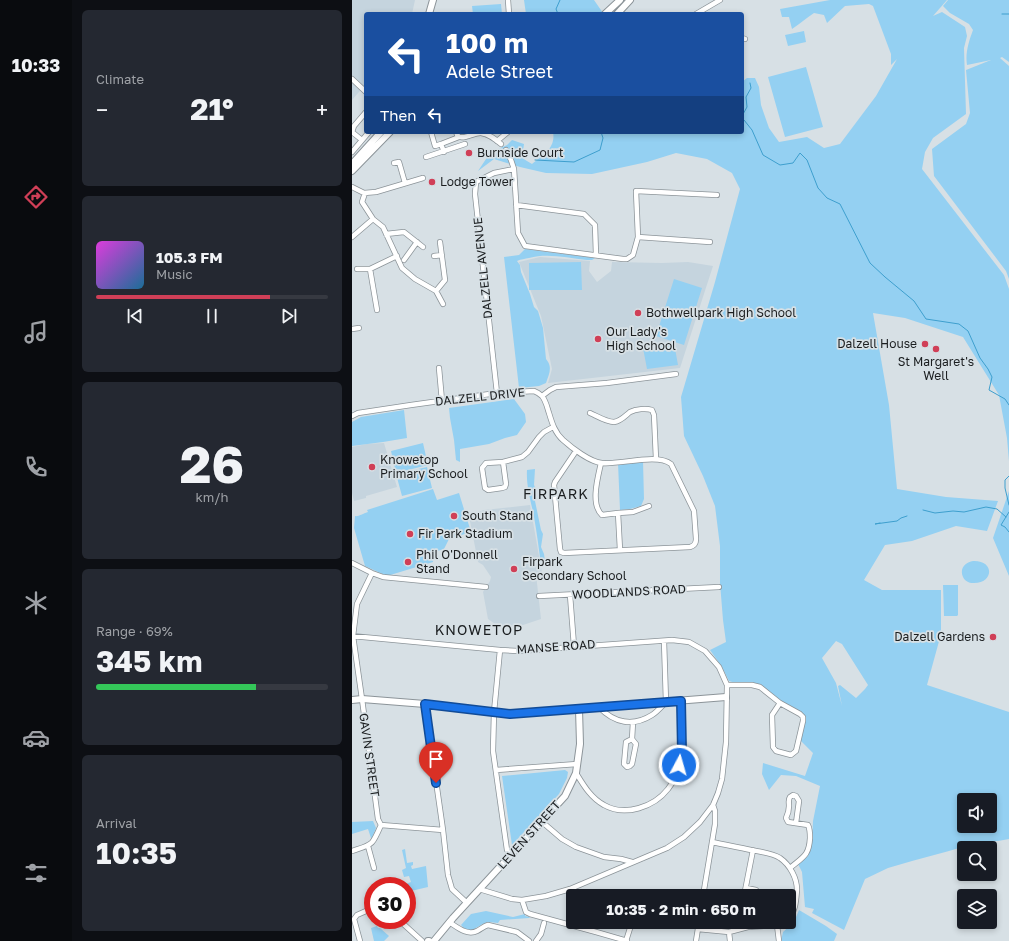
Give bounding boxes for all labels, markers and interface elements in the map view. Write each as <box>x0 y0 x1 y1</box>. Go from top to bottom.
text: 100 m <box>446 26 528 59</box>
icon: left <box>380 28 432 80</box>
text: 10:33 <box>12 54 60 76</box>
text: Adele Street <box>446 60 553 82</box>
text: Climate <box>96 71 144 87</box>
text: 21° <box>190 91 234 127</box>
text: − <box>96 96 108 123</box>
text: + <box>316 96 328 123</box>
icon: left <box>424 104 446 126</box>
text: Then <box>380 106 416 124</box>
place label: Burnside Court <box>477 145 564 160</box>
marker: Burnside Court <box>464 148 474 158</box>
place label: Lodge Tower <box>440 174 514 189</box>
marker: Lodge Tower <box>427 177 437 187</box>
icon: directions <box>22 183 50 211</box>
street label: DALZELL AVENUE <box>470 217 495 320</box>
text: 105.3 FM <box>156 248 223 266</box>
text: Music <box>156 266 193 282</box>
icon: previous <box>124 305 146 327</box>
icon: pause <box>201 305 223 327</box>
icon: next <box>278 305 300 327</box>
place label: Bothwellpark High School <box>646 305 796 320</box>
marker: Bothwellpark High School <box>633 308 643 318</box>
icon: music <box>22 318 50 346</box>
place label: Our Lady's High School <box>606 324 676 353</box>
marker: Our Lady's High School <box>593 334 603 344</box>
place label: Dalzell House <box>837 336 917 351</box>
marker: Dalzell House <box>920 339 930 349</box>
marker: St Margaret's Well <box>931 344 941 354</box>
place label: St Margaret's Well <box>898 354 974 383</box>
street label: DALZELL DRIVE <box>434 384 526 409</box>
text: 26 <box>180 432 244 494</box>
place label: Knowetop Primary School <box>380 452 468 481</box>
icon: phone <box>22 453 50 481</box>
marker: Knowetop Primary School <box>367 462 377 472</box>
district label: FIRPARK <box>523 485 589 502</box>
text: km/h <box>195 489 229 505</box>
place label: South Stand <box>462 508 533 523</box>
marker: South Stand <box>449 511 459 521</box>
place label: Fir Park Stadium <box>418 526 513 541</box>
marker: Fir Park Stadium <box>405 529 415 539</box>
place label: Phil O'Donnell Stand <box>416 547 498 576</box>
place label: Firpark Secondary School <box>522 554 627 583</box>
marker: Phil O'Donnell Stand <box>403 557 413 567</box>
marker: Firpark Secondary School <box>509 564 519 574</box>
street label: WOODLANDS ROAD <box>572 581 686 602</box>
icon: climate <box>22 589 50 617</box>
district label: KNOWETOP <box>435 621 523 638</box>
text: Range · 69% <box>96 623 173 639</box>
place label: Dalzell Gardens <box>894 629 985 644</box>
marker: Dalzell Gardens <box>988 632 998 642</box>
street label: MANSE ROAD <box>516 636 596 657</box>
text: 345 km <box>96 643 203 679</box>
street label: GAVIN STREET <box>356 712 383 798</box>
icon: car <box>22 724 50 752</box>
pin <box>419 742 453 783</box>
position arrow <box>658 744 700 786</box>
icon: arrive <box>425 748 447 770</box>
map controls <box>957 793 997 929</box>
button: sound <box>957 793 997 833</box>
street label: LEVEN STREET <box>494 797 564 872</box>
text: Arrival <box>96 815 137 831</box>
text: 10:35 <box>96 835 177 871</box>
button: search <box>957 841 997 881</box>
icon: filters <box>22 859 50 887</box>
speed limit sign: 30 <box>364 877 416 929</box>
button: layers <box>957 889 997 929</box>
text: 10:35 · 2 min · 650 m <box>606 900 756 918</box>

